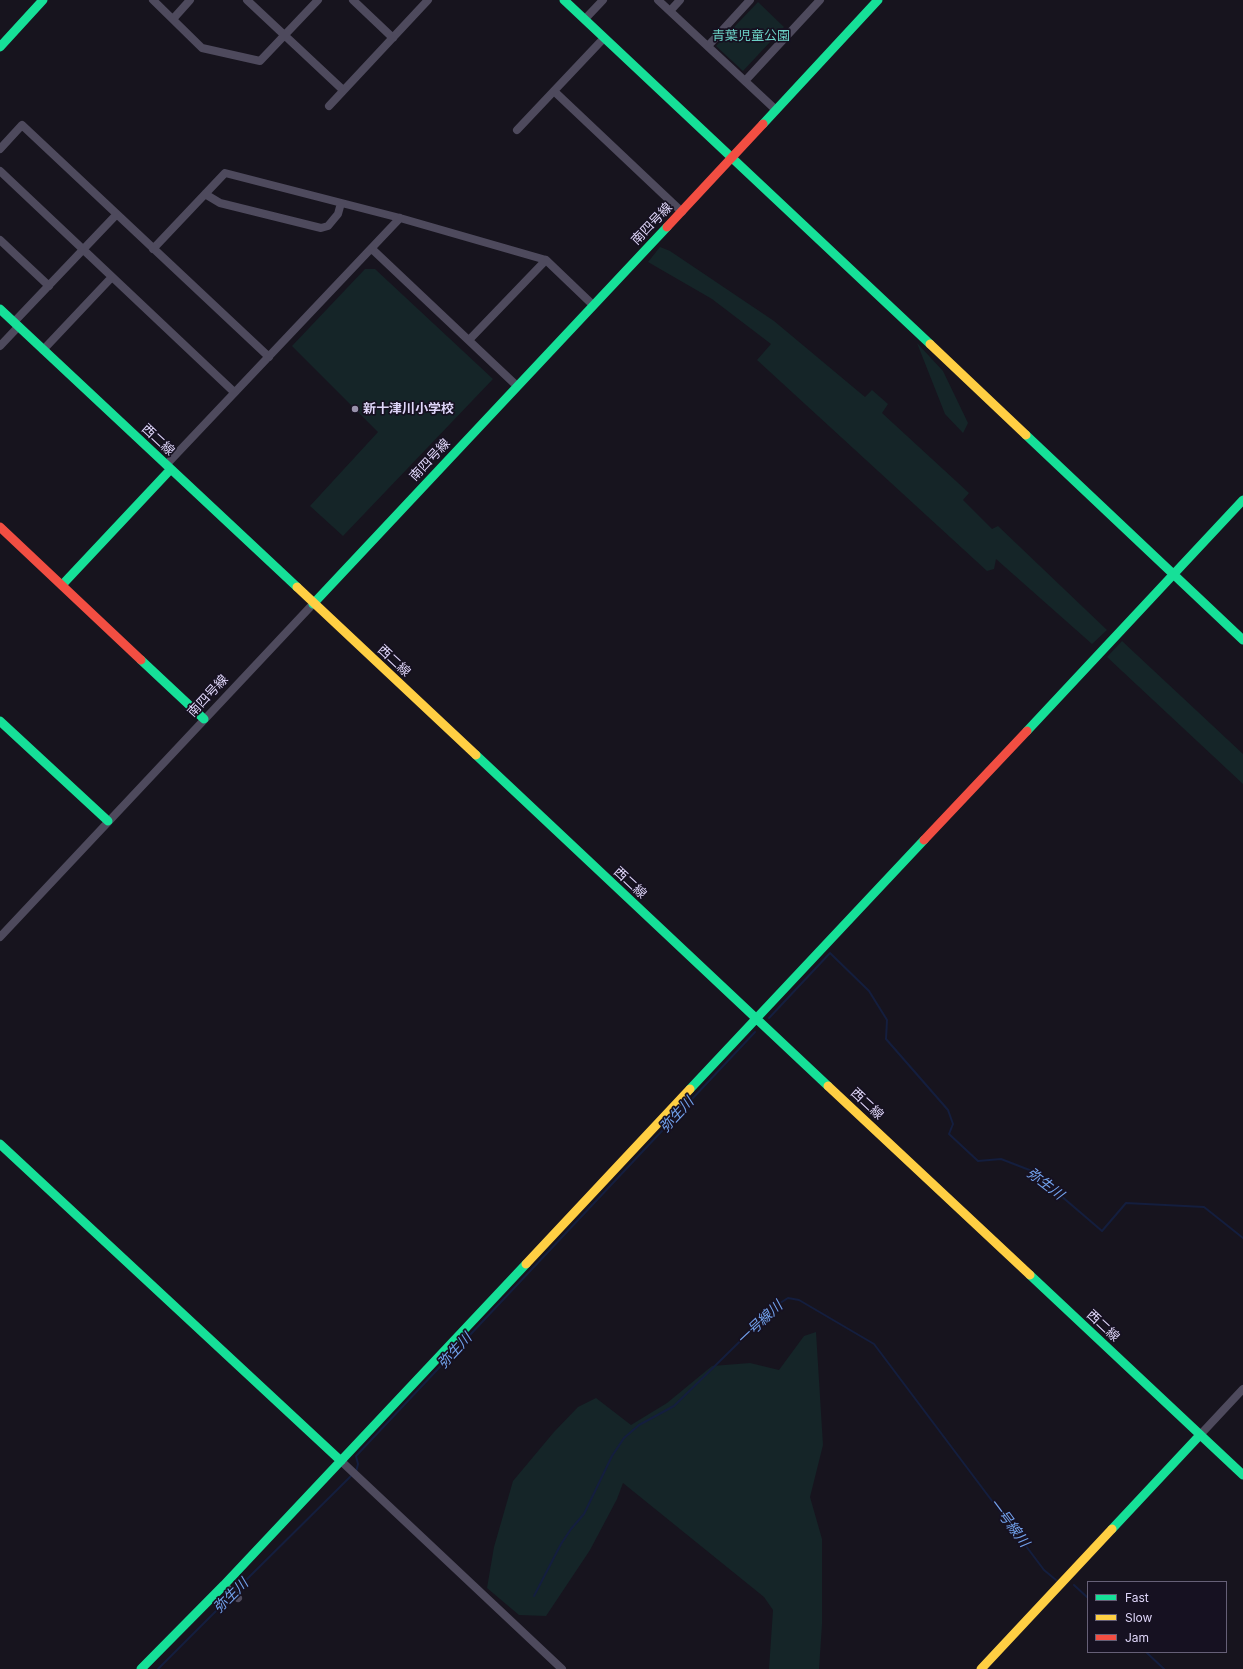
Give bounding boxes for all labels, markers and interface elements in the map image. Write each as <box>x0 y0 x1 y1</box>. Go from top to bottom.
park label: 青葉児童公園 <box>712 28 790 44</box>
street label: 南四号線 <box>628 200 676 248</box>
place label: 新十津川小学校 <box>363 401 454 417</box>
marker: 新十津川小学校 <box>350 404 360 414</box>
street label: 西二線 <box>138 421 178 459</box>
street label: 南四号線 <box>407 436 453 484</box>
street label: 西二線 <box>374 642 414 680</box>
street label: 南四号線 <box>185 672 231 720</box>
street label: 西二線 <box>610 864 650 902</box>
street label: 西二線 <box>847 1085 887 1123</box>
water label: 弥生川 <box>657 1094 697 1136</box>
water label: 弥生川 <box>1023 1164 1067 1204</box>
water label: 一号線川 <box>734 1298 786 1348</box>
street label: 西二線 <box>1083 1307 1123 1345</box>
water label: 弥生川 <box>435 1330 475 1372</box>
water label: 一号線川 <box>985 1496 1033 1550</box>
water label: 弥生川 <box>210 1575 252 1617</box>
legend <box>1087 1581 1227 1653</box>
text: Fast <box>1125 1590 1149 1605</box>
text: Slow <box>1125 1610 1152 1625</box>
text: Jam <box>1125 1630 1149 1645</box>

